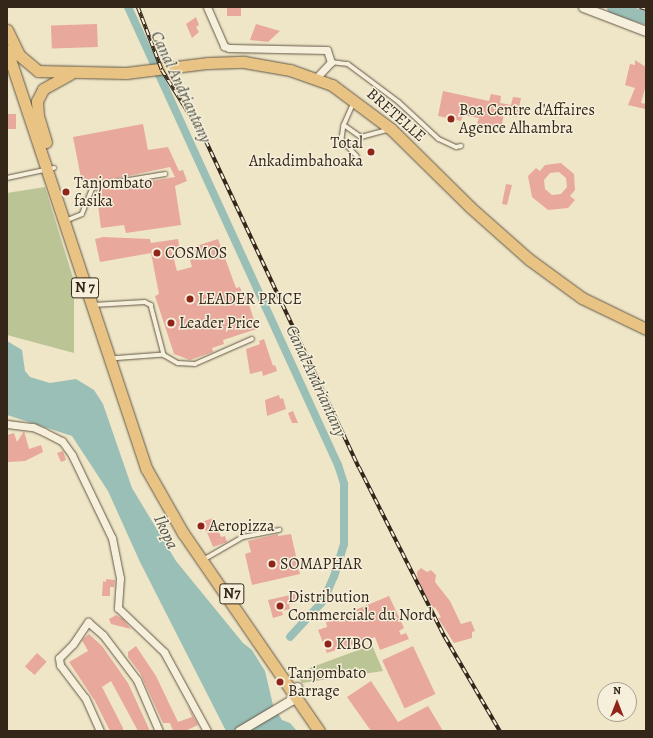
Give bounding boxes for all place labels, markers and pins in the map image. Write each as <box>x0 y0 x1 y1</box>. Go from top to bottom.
place label: Boa Centre d'Affaires Agence Alhambra <box>459 100 595 138</box>
marker: Boa Centre d'Affaires Agence Alhambra <box>446 114 456 124</box>
place label: Total Ankadimbahoaka <box>249 133 363 171</box>
marker: Total Ankadimbahoaka <box>366 147 376 157</box>
place label: Tanjombato fasika <box>74 173 152 211</box>
marker: Tanjombato fasika <box>61 187 71 197</box>
place label: COSMOS <box>165 243 227 263</box>
marker: COSMOS <box>152 248 162 258</box>
place label: LEADER PRICE <box>198 289 302 309</box>
marker: LEADER PRICE <box>185 294 195 304</box>
place label: Leader Price <box>179 313 260 333</box>
marker: Leader Price <box>166 318 176 328</box>
place label: Aeropizza <box>209 516 274 536</box>
marker: Aeropizza <box>196 521 206 531</box>
place label: SOMAPHAR <box>280 554 362 574</box>
marker: SOMAPHAR <box>267 559 277 569</box>
place label: Distribution Commerciale du Nord <box>288 587 433 625</box>
marker: Distribution Commerciale du Nord <box>275 601 285 611</box>
place label: KIBO <box>336 634 372 654</box>
marker: KIBO <box>323 639 333 649</box>
place label: Tanjombato Barrage <box>288 663 366 701</box>
marker: Tanjombato Barrage <box>275 677 285 687</box>

